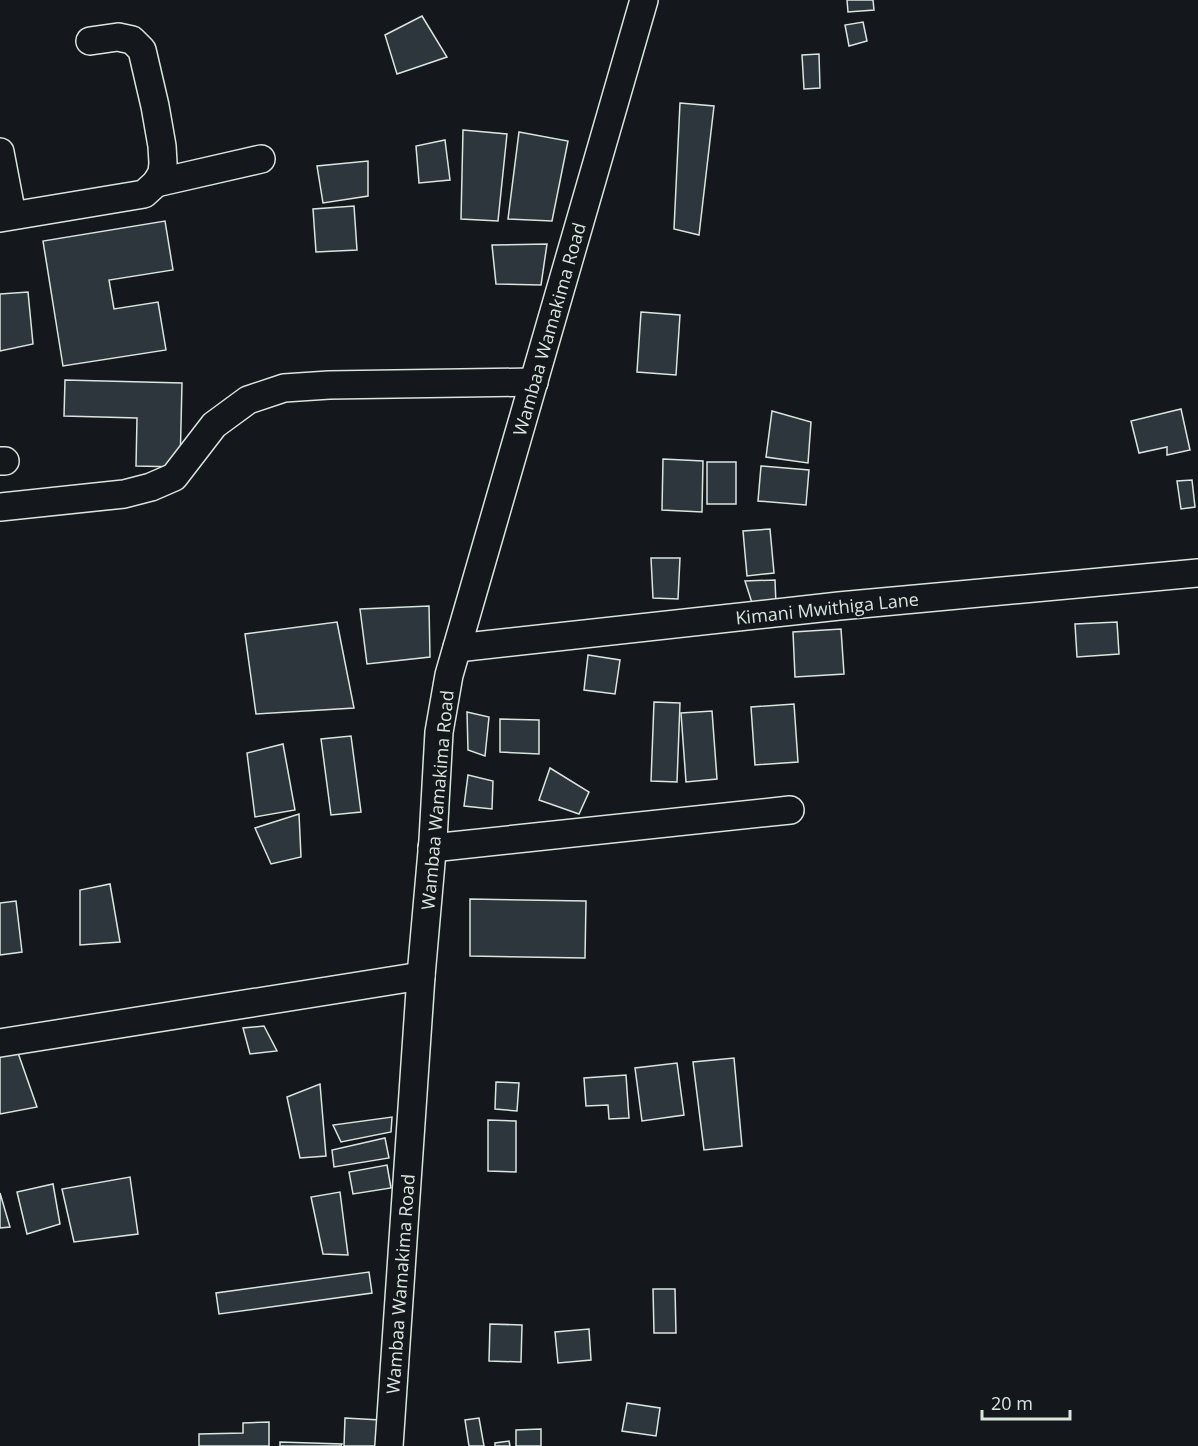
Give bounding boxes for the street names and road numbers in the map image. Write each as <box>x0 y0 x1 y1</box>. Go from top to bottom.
street label: Wambaa Wamakima Road <box>507 220 591 438</box>
street label: Kimani Mwithiga Lane <box>734 586 920 630</box>
street label: Wambaa Wamakima Road <box>415 689 459 911</box>
street label: Wambaa Wamakima Road <box>380 1173 420 1395</box>

